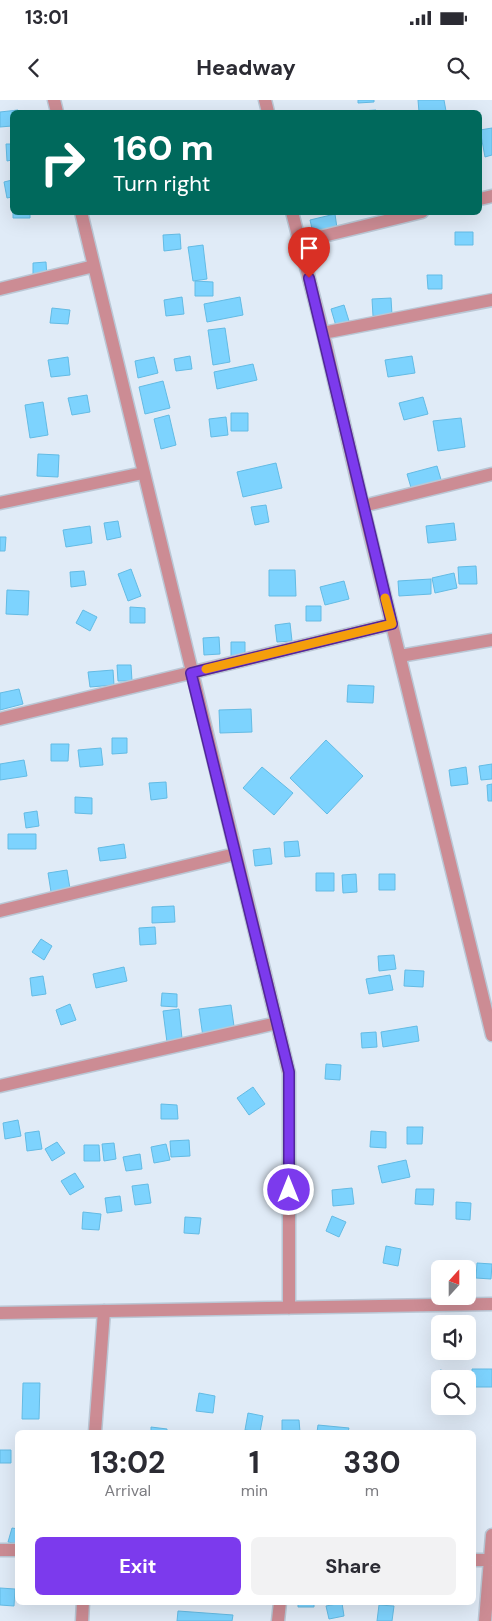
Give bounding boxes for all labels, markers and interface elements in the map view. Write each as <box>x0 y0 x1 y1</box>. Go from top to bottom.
text: 13:01 <box>25 5 69 30</box>
text: Headway <box>196 53 296 82</box>
icon: back <box>20 54 48 82</box>
icon: search <box>444 54 472 82</box>
text: 160 m <box>113 125 214 171</box>
icon: right <box>30 130 95 195</box>
text: Turn right <box>113 169 210 198</box>
pin <box>288 227 330 278</box>
icon: arrive <box>295 234 323 262</box>
position arrow <box>262 1163 314 1215</box>
north arrow <box>431 1260 476 1305</box>
map controls <box>431 1260 476 1415</box>
button: sound <box>431 1315 476 1360</box>
button: search <box>431 1370 476 1415</box>
text: 13:02 <box>90 1443 165 1482</box>
text: 1 <box>249 1443 260 1482</box>
text: 330 <box>343 1443 401 1482</box>
text: Arrival <box>105 1480 151 1501</box>
text: min <box>241 1480 268 1501</box>
text: m <box>365 1480 379 1501</box>
button: Exit <box>35 1537 241 1595</box>
button: Share <box>251 1537 456 1595</box>

